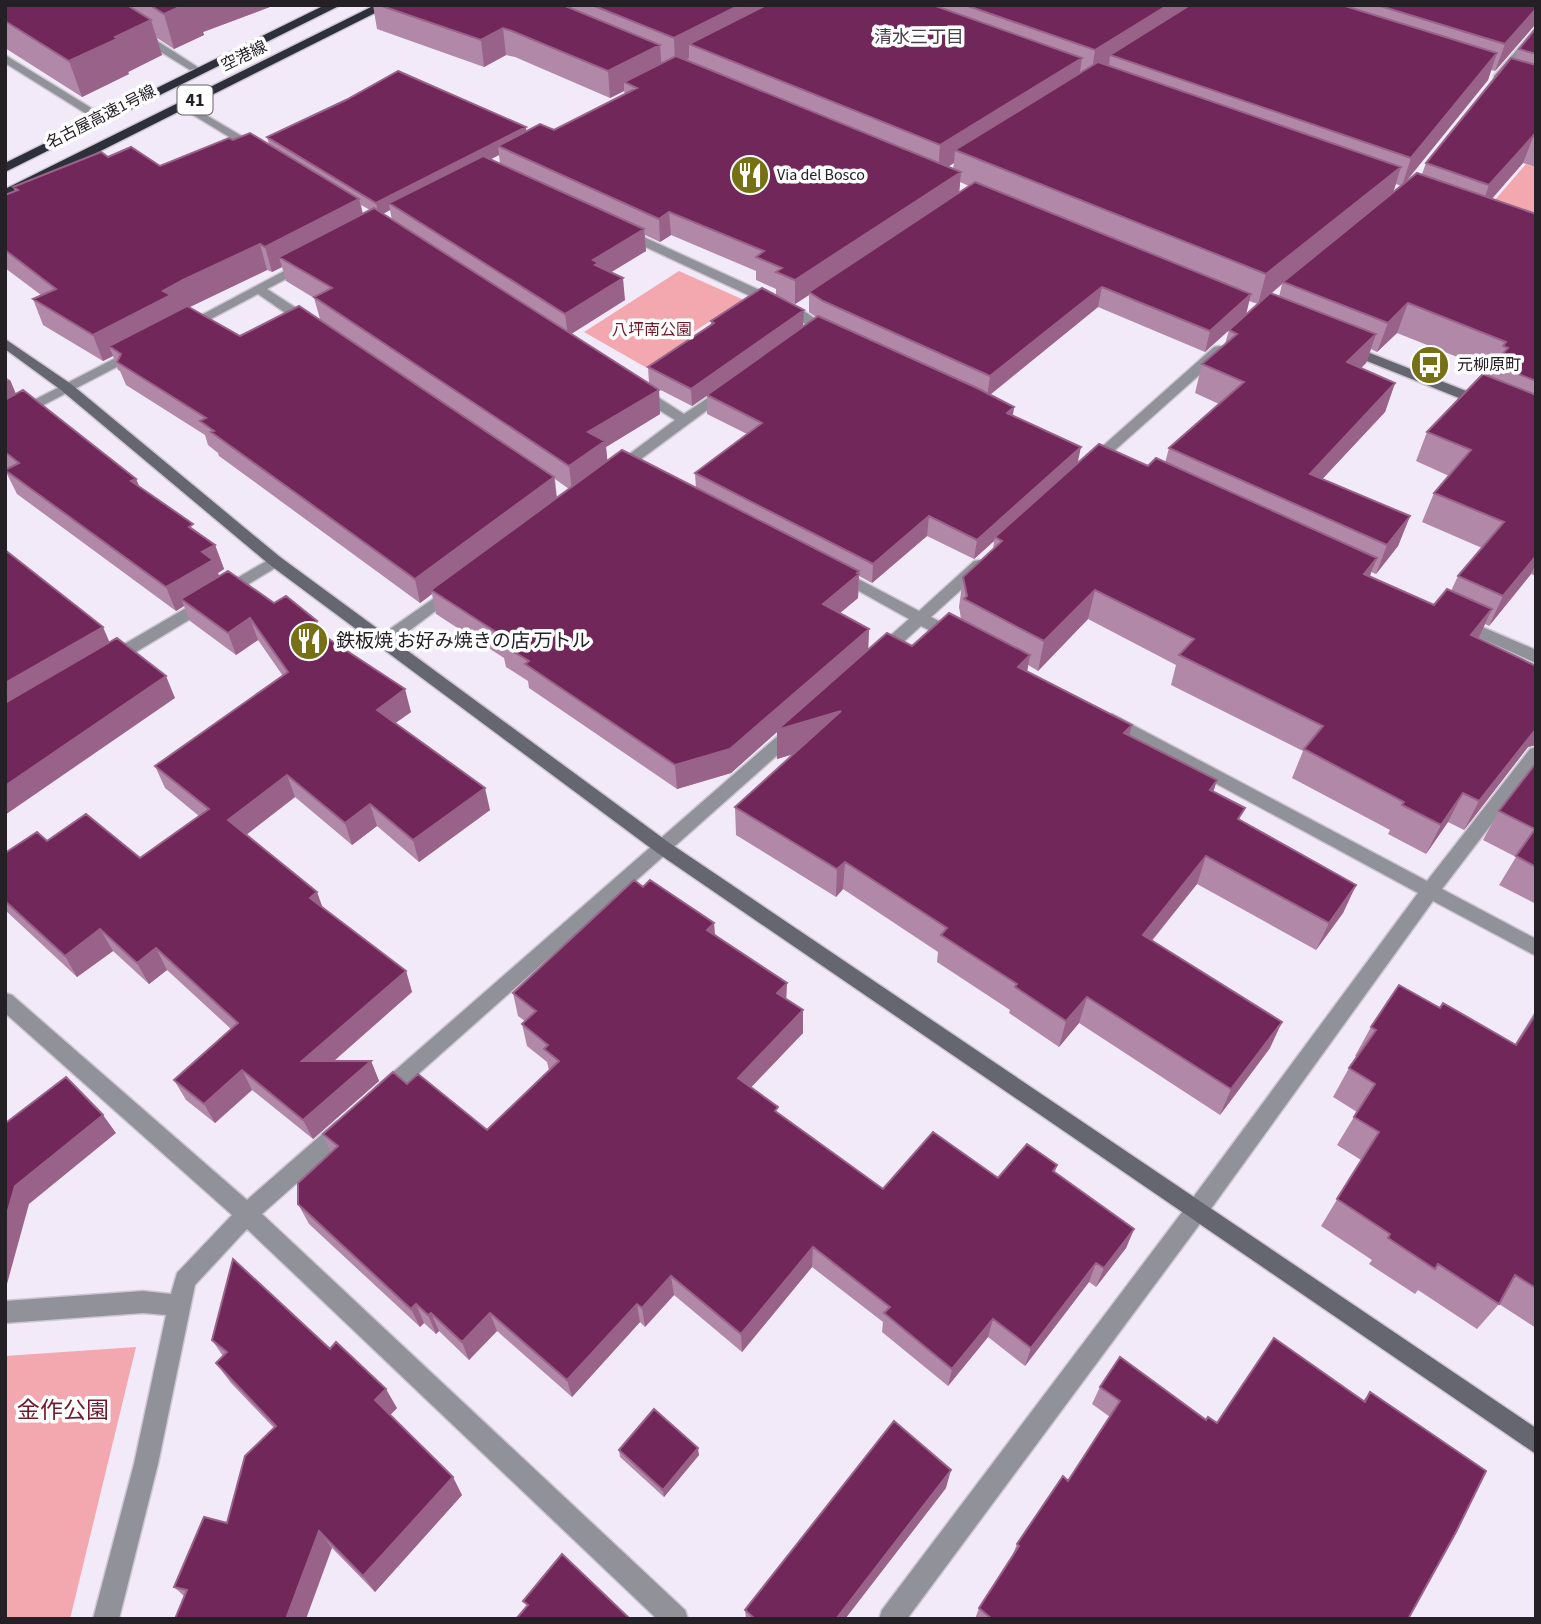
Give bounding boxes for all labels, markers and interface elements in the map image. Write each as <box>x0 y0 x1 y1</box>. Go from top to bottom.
district label: 清水三丁目 <box>874 25 964 50</box>
street label: 空港線 <box>218 36 270 76</box>
street label: 名古屋高速1号線 <box>43 80 159 154</box>
road number: 41 <box>178 86 212 114</box>
restaurant icon: Via del Bosco <box>729 154 771 196</box>
place label: Via del Bosco <box>777 164 865 186</box>
park label: 八坪南公園 <box>612 319 692 341</box>
bus stop icon: 元柳原町 <box>1409 344 1451 386</box>
place label: 元柳原町 <box>1457 354 1521 376</box>
restaurant icon: 鉄板焼 お好み焼きの店 万トル <box>288 620 330 662</box>
place label: 鉄板焼 お好み焼きの店 万トル <box>336 628 591 655</box>
park label: 金作公園 <box>17 1394 109 1427</box>

